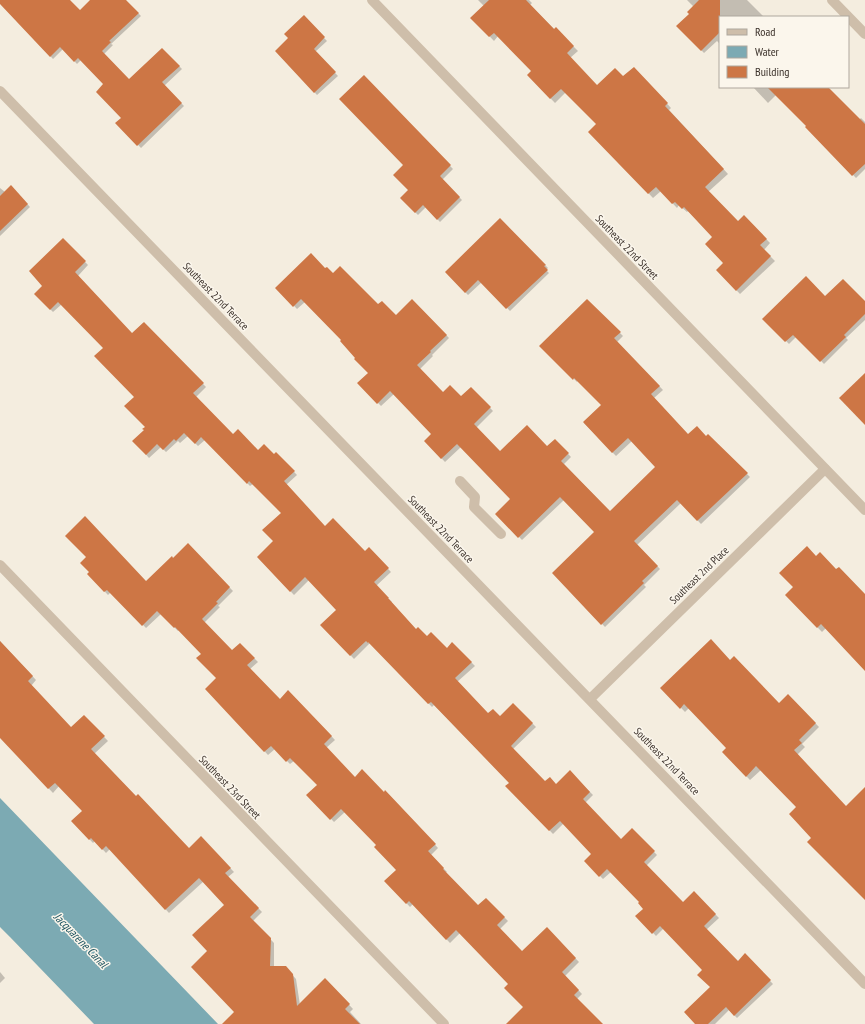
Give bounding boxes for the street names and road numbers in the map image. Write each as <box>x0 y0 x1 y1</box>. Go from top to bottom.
street label: Southeast 22nd Street <box>593 212 661 282</box>
street label: Southeast 22nd Terrace <box>180 259 252 333</box>
street label: Southeast 22nd Terrace <box>405 492 477 566</box>
street label: Southeast 2nd Place <box>666 543 732 607</box>
street label: Southeast 22nd Terrace <box>631 724 703 798</box>
street label: Southeast 23rd Street <box>196 752 264 822</box>

